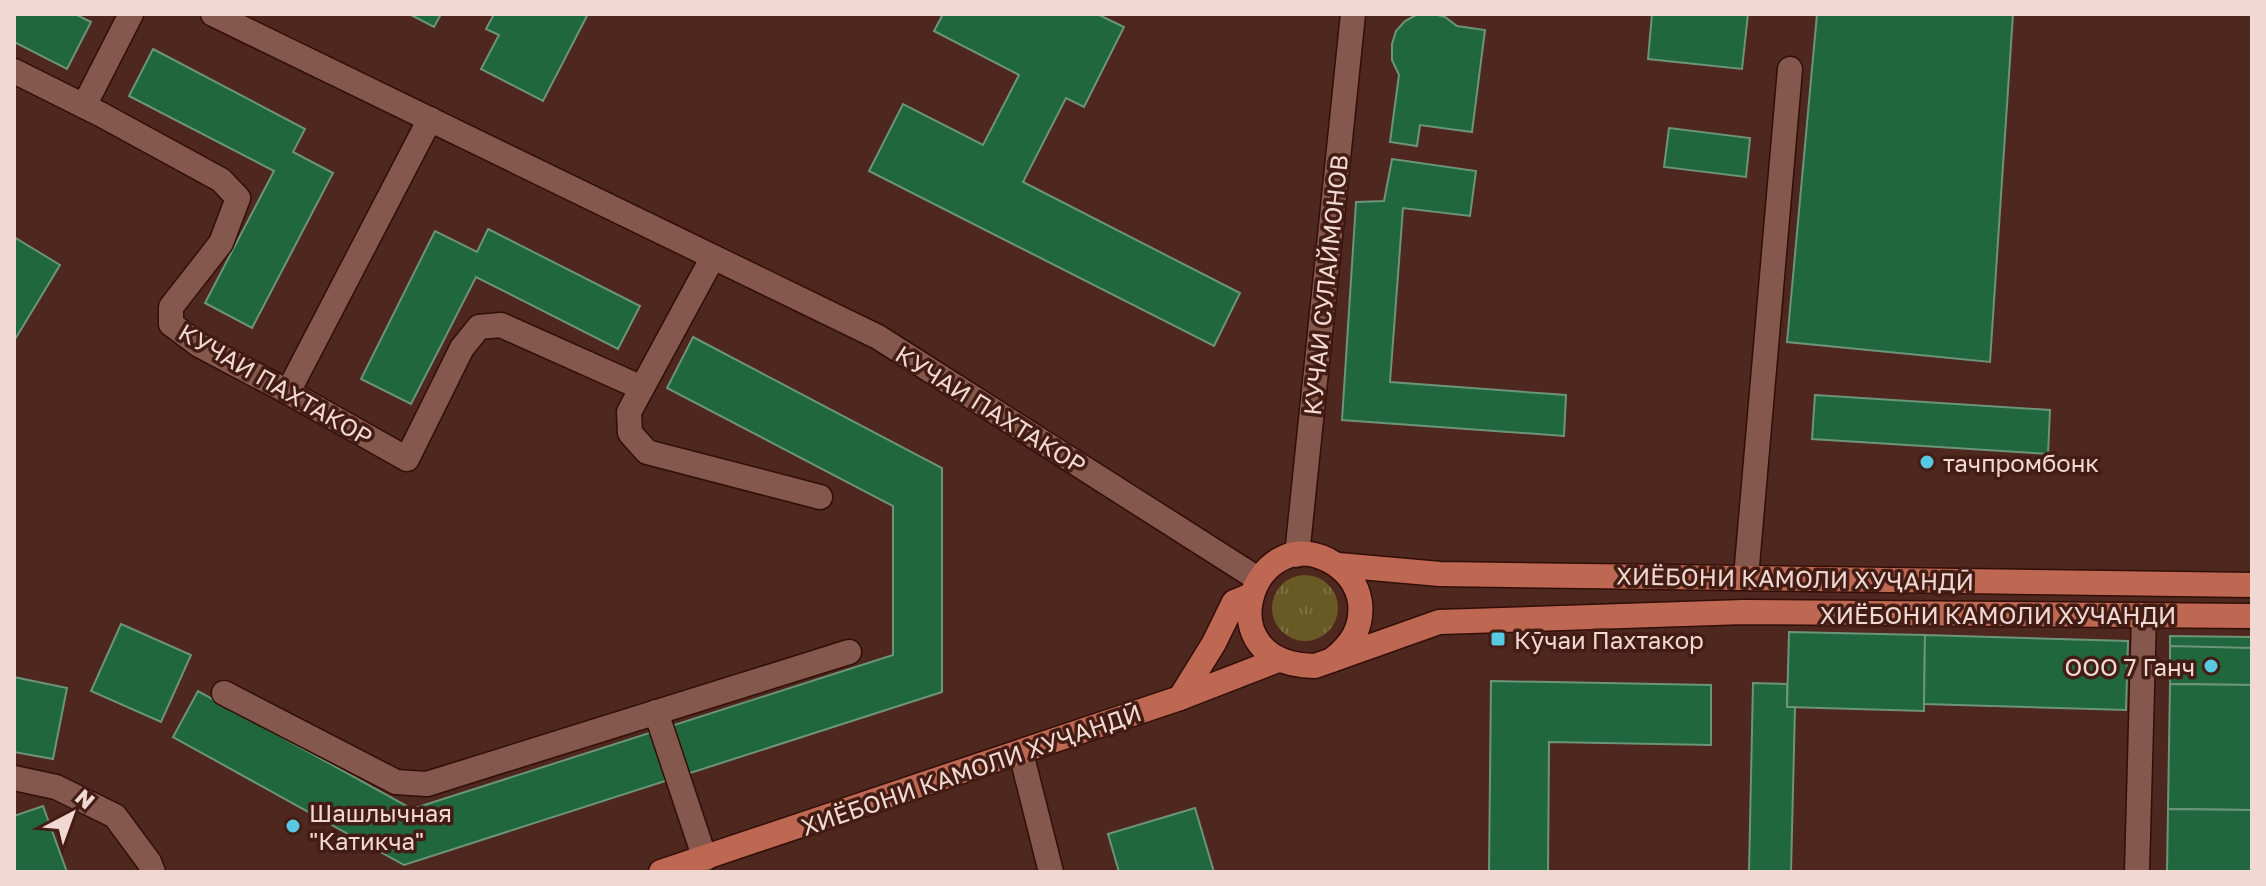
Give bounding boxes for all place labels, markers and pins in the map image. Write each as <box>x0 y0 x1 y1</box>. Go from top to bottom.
place label: тачпромбонк <box>1943 448 2099 477</box>
marker: тачпромбонк <box>1918 453 1936 471</box>
place label: Кӯчаи Пахтакор <box>1514 625 1704 654</box>
marker: Кӯчаи Пахтакор <box>1489 630 1507 648</box>
place label: ООО 7 Ганч <box>2064 652 2195 681</box>
marker: ООО 7 Ганч <box>2202 657 2220 675</box>
place label: Шашлычная "Катикча" <box>309 798 452 855</box>
marker: Шашлычная "Катикча" <box>284 817 302 835</box>

